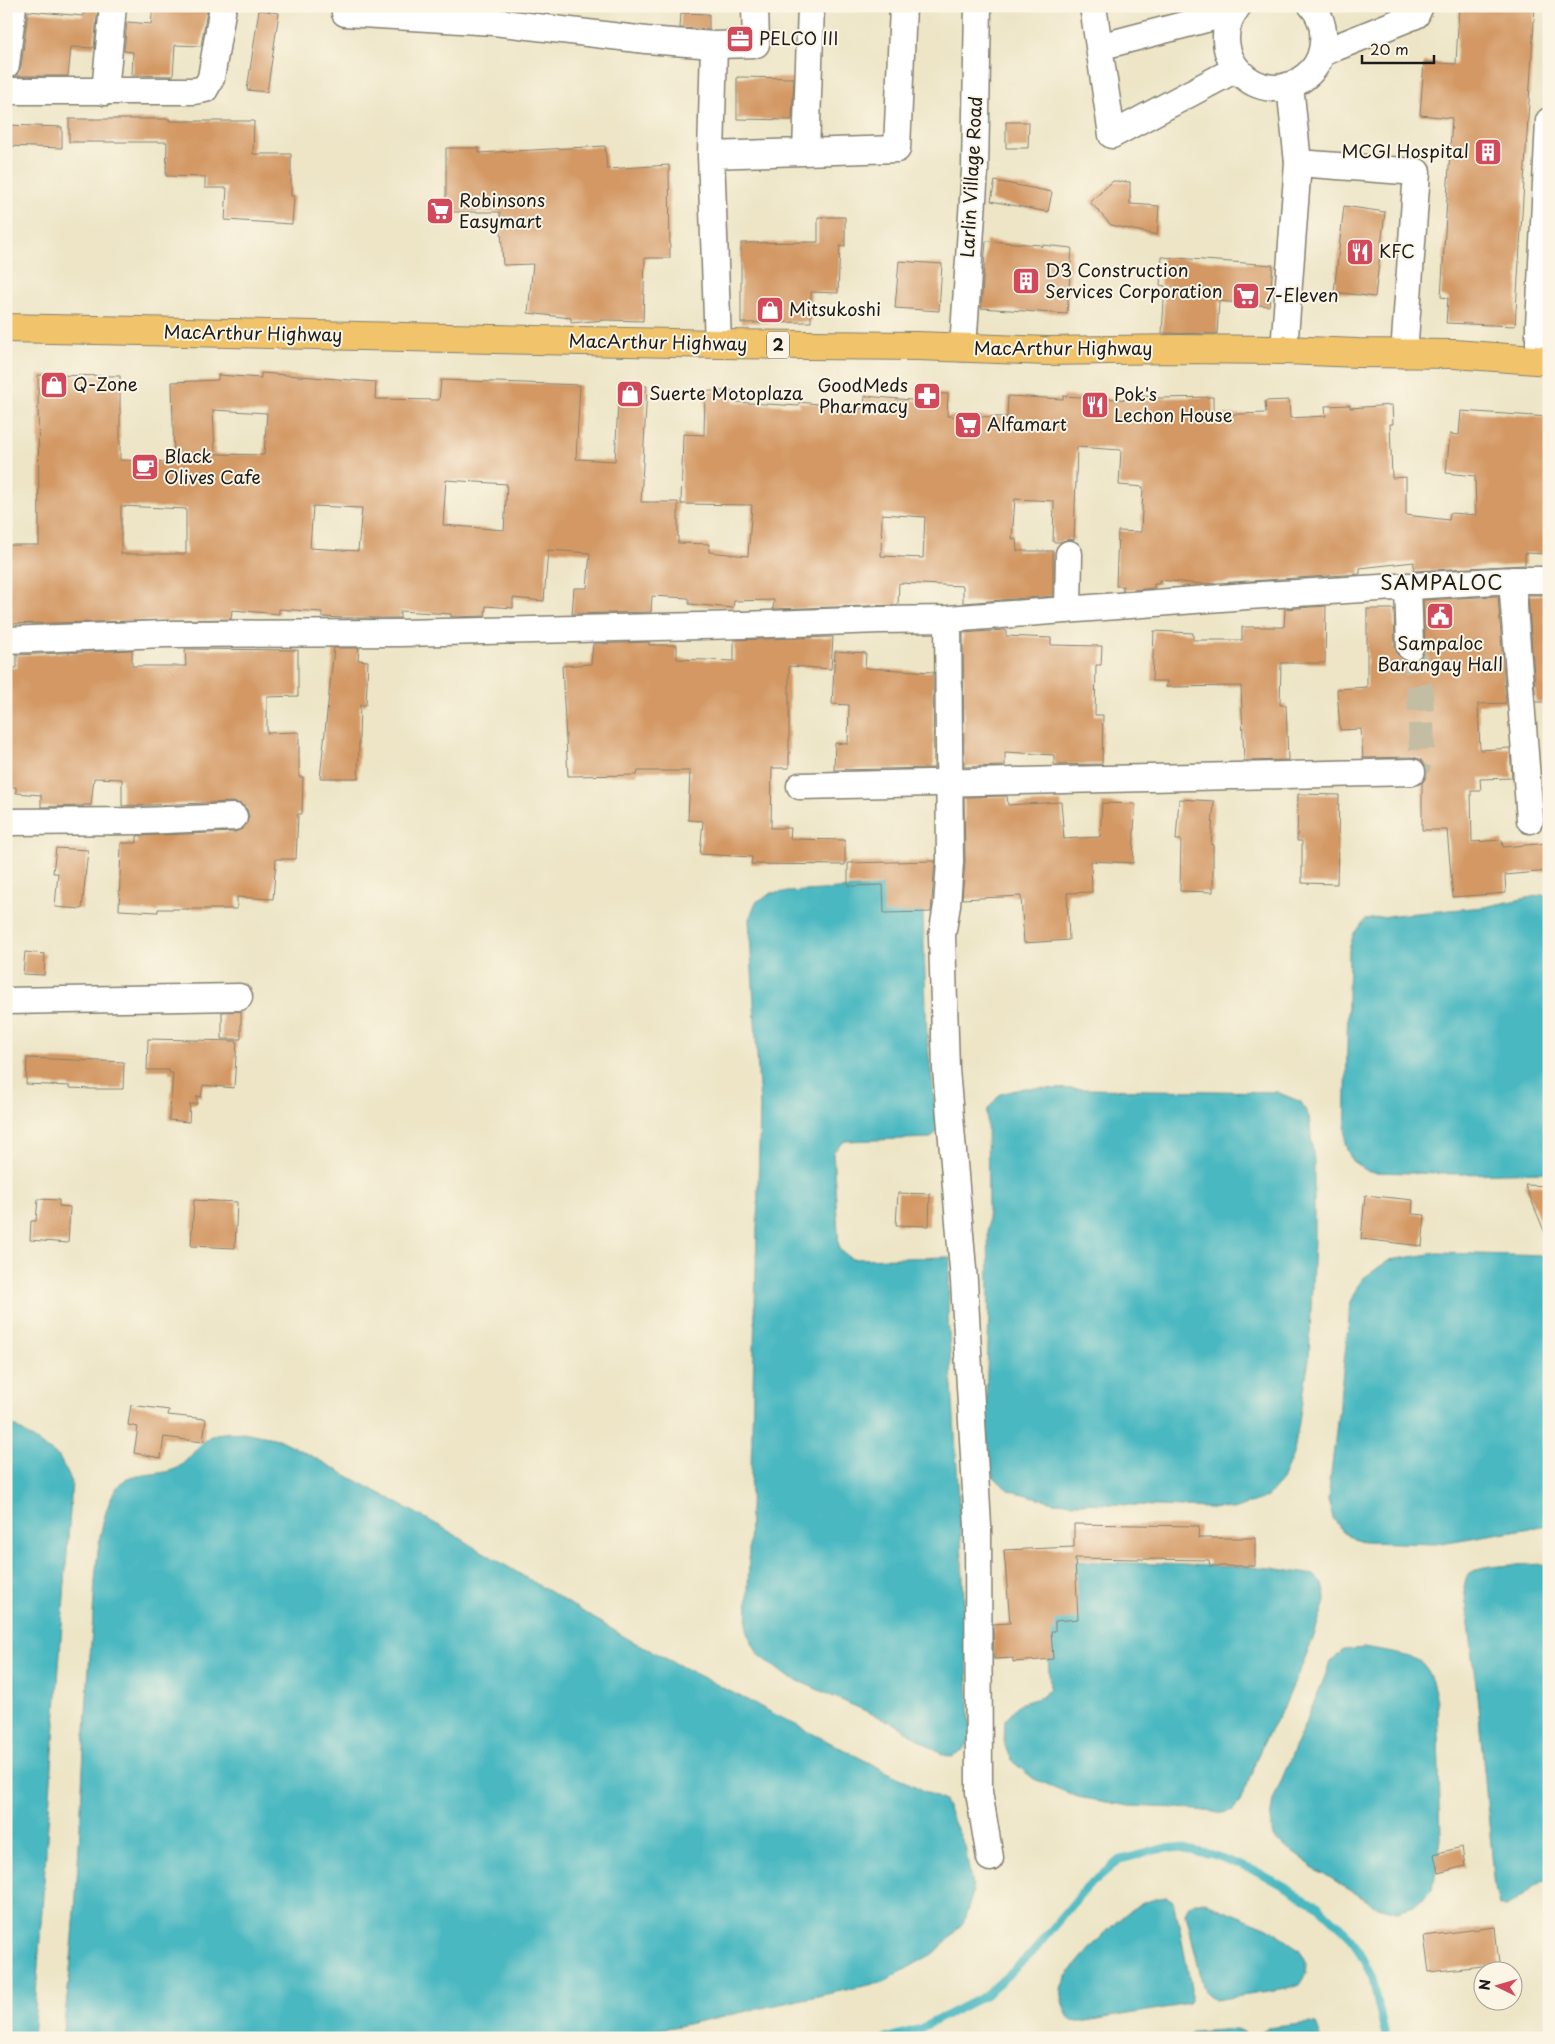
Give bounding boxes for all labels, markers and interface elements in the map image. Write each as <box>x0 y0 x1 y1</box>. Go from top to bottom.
office icon: PELCO III <box>725 24 755 54</box>
place label: PELCO III <box>759 24 838 51</box>
scale bar <box>1362 32 1435 64</box>
text: 20 m <box>1370 37 1409 60</box>
street label: Larlin Village Road <box>953 95 988 258</box>
place label: MCGI Hospital <box>1341 137 1469 164</box>
building icon: MCGI Hospital <box>1473 137 1503 167</box>
place label: Robinsons Easymart <box>459 186 545 234</box>
supermarket icon: Robinsons Easymart <box>425 196 455 226</box>
restaurant icon: KFC <box>1345 237 1375 267</box>
place label: KFC <box>1379 237 1415 264</box>
place label: D3 Construction Services Corporation <box>1045 256 1223 304</box>
building icon: D3 Construction Services Corporation <box>1011 266 1041 296</box>
supermarket icon: 7-Eleven <box>1231 281 1261 311</box>
place label: 7-Eleven <box>1265 281 1339 308</box>
shop icon: Mitsukoshi <box>755 295 785 325</box>
place label: Mitsukoshi <box>789 295 881 322</box>
street label: MacArthur Highway <box>163 317 343 348</box>
street label: MacArthur Highway <box>568 326 748 357</box>
road number: 2 <box>767 332 789 358</box>
street label: MacArthur Highway <box>974 334 1152 361</box>
shop icon: Q-Zone <box>39 370 69 400</box>
place label: Q-Zone <box>73 370 138 397</box>
place label: GoodMeds Pharmacy <box>817 371 908 419</box>
shop icon: Suerte Motoplaza <box>615 379 645 409</box>
place label: Suerte Motoplaza <box>649 379 804 406</box>
place label: Pok's Lechon House <box>1114 380 1233 428</box>
pharmacy icon: GoodMeds Pharmacy <box>912 381 942 411</box>
restaurant icon: Pok's Lechon House <box>1080 390 1110 420</box>
supermarket icon: Alfamart <box>953 410 983 440</box>
place label: Alfamart <box>987 410 1067 437</box>
place label: Black Olives Cafe <box>164 442 261 490</box>
cafe icon: Black Olives Cafe <box>130 452 160 482</box>
district label: SAMPALOC <box>1380 567 1504 597</box>
public building icon: Sampaloc Barangay Hall <box>1425 601 1455 631</box>
place label: Sampaloc Barangay Hall <box>1377 629 1503 677</box>
north arrow <box>1472 1962 1522 2012</box>
text: N <box>1474 1978 1495 1991</box>

